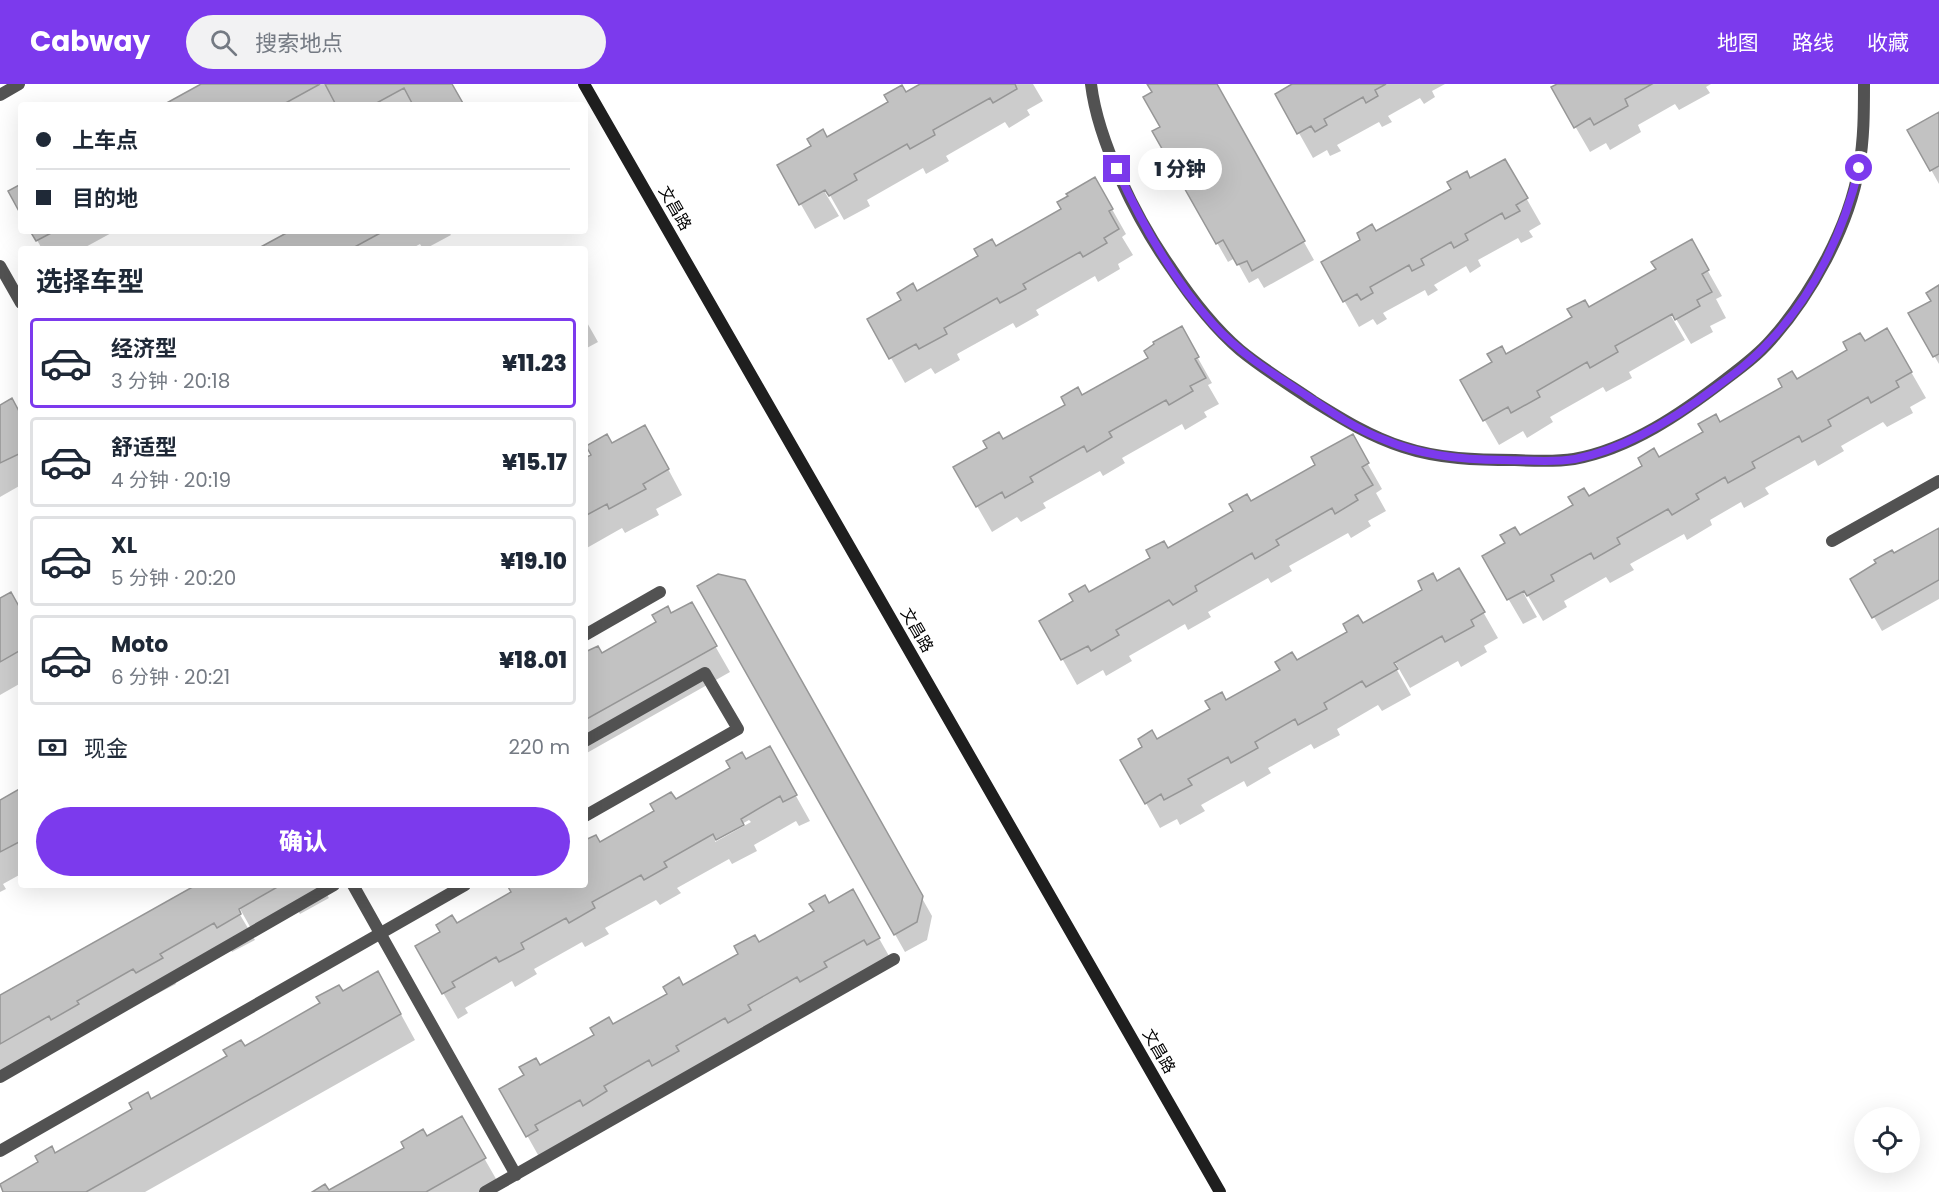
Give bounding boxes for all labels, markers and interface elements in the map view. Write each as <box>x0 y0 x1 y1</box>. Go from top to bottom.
search box <box>186 15 606 69</box>
text: Cabway <box>30 22 150 61</box>
icon: search <box>207 26 240 59</box>
text: 搜索地点 <box>255 28 343 59</box>
text: 地图 <box>1717 28 1759 57</box>
text: 路线 <box>1792 28 1834 57</box>
text: 收藏 <box>1867 28 1909 57</box>
text: 上车点 <box>72 125 138 156</box>
callout: 1 分钟 <box>1138 148 1222 190</box>
route start <box>1845 154 1872 181</box>
route end <box>1103 155 1130 182</box>
text: 1 分钟 <box>1154 155 1206 183</box>
street label: 文昌路 <box>653 181 697 235</box>
text: 目的地 <box>72 183 138 214</box>
text: 选择车型 <box>36 263 144 300</box>
text: 经济型 <box>111 333 177 364</box>
icon: car <box>39 336 93 390</box>
text: ¥11.23 <box>502 348 567 379</box>
text: 3 分钟 · 20:18 <box>111 367 230 395</box>
text: 舒适型 <box>111 432 177 463</box>
icon: car <box>39 435 93 489</box>
text: ¥15.17 <box>502 447 567 478</box>
text: 4 分钟 · 20:19 <box>111 466 231 494</box>
text: XL <box>111 530 137 561</box>
icon: car <box>39 534 93 588</box>
text: ¥19.10 <box>500 546 567 577</box>
text: 5 分钟 · 20:20 <box>111 564 236 592</box>
street label: 文昌路 <box>895 603 939 657</box>
text: Moto <box>111 629 168 660</box>
icon: car <box>39 633 93 687</box>
text: ¥18.01 <box>499 645 567 676</box>
text: 6 分钟 · 20:21 <box>111 663 230 691</box>
icon: cash <box>36 731 69 764</box>
text: 现金 <box>84 733 128 764</box>
text: 220 m <box>509 733 570 761</box>
button: 确认 <box>36 807 570 876</box>
street label: 文昌路 <box>1137 1024 1181 1078</box>
map controls <box>1854 1107 1920 1173</box>
button: locate <box>1854 1107 1920 1173</box>

